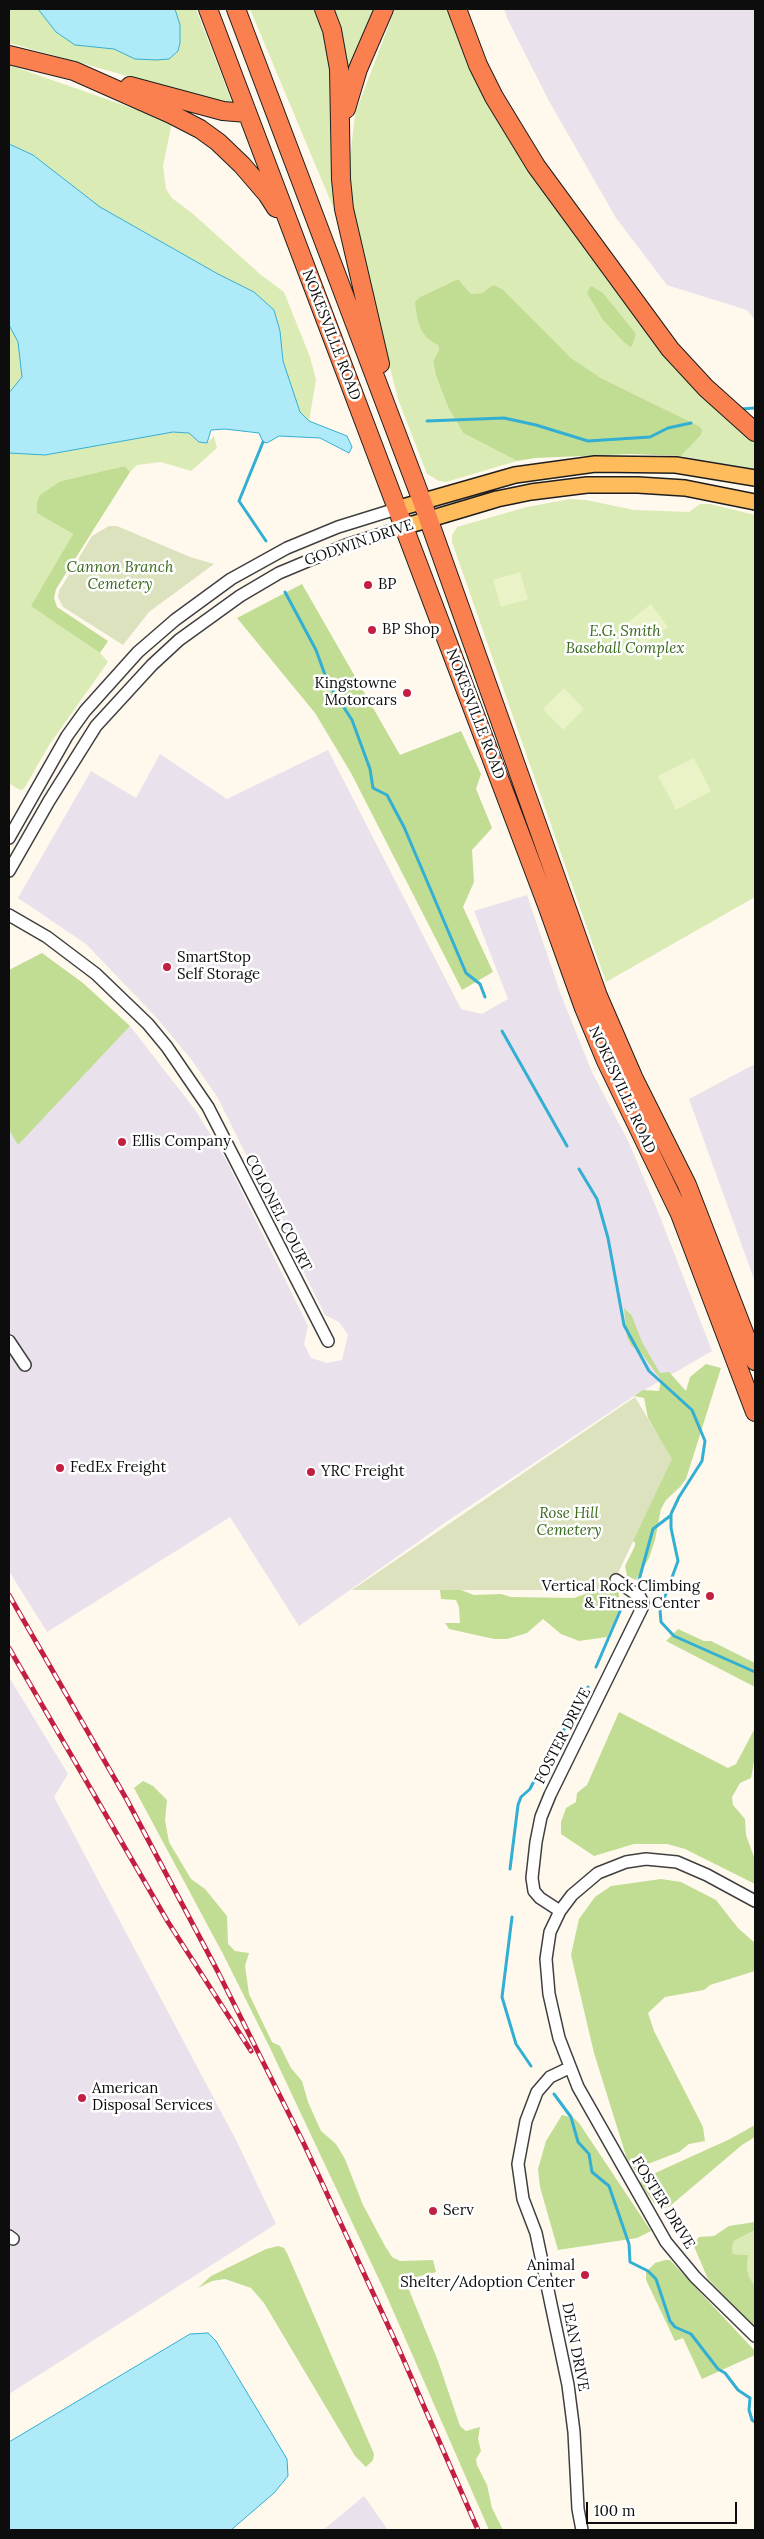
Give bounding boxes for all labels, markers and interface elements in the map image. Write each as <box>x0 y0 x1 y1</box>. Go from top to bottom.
street label: NOKESVILLE ROAD <box>298 267 364 403</box>
street label: GODWIN DRIVE <box>302 516 416 570</box>
park label: Cannon Branch Cemetery <box>67 559 173 594</box>
place label: BP <box>378 576 396 594</box>
marker: BP <box>362 579 374 591</box>
place label: BP Shop <box>382 621 439 639</box>
park label: E.G. Smith Baseball Complex <box>566 623 684 658</box>
marker: BP Shop <box>366 624 378 636</box>
street label: NOKESVILLE ROAD <box>442 646 508 782</box>
place label: Kingstowne Motorcars <box>315 675 397 710</box>
marker: Kingstowne Motorcars <box>401 687 413 699</box>
place label: SmartStop Self Storage <box>177 949 260 984</box>
marker: SmartStop Self Storage <box>161 961 173 973</box>
street label: NOKESVILLE ROAD <box>585 1024 659 1156</box>
place label: Ellis Company <box>132 1133 231 1151</box>
marker: Ellis Company <box>116 1136 128 1148</box>
street label: COLONEL COURT <box>241 1152 315 1274</box>
place label: FedEx Freight <box>70 1459 166 1477</box>
marker: FedEx Freight <box>54 1462 66 1474</box>
place label: YRC Freight <box>321 1463 404 1481</box>
marker: YRC Freight <box>305 1466 317 1478</box>
park label: Rose Hill Cemetery <box>536 1505 602 1540</box>
place label: Vertical Rock Climbing & Fitness Center <box>542 1578 700 1613</box>
marker: Vertical Rock Climbing & Fitness Center <box>704 1590 716 1602</box>
street label: FOSTER DRIVE <box>531 1685 595 1787</box>
place label: American Disposal Services <box>92 2080 213 2115</box>
marker: American Disposal Services <box>76 2092 88 2104</box>
street label: FOSTER DRIVE <box>627 2154 699 2252</box>
place label: Serv <box>443 2202 474 2220</box>
marker: Serv <box>427 2205 439 2217</box>
place label: Animal Shelter/Adoption Center <box>400 2257 575 2292</box>
marker: Animal Shelter/Adoption Center <box>579 2269 591 2281</box>
street label: DEAN DRIVE <box>558 2301 592 2393</box>
scale bar <box>589 2492 740 2524</box>
text: 100 m <box>594 2501 635 2520</box>

